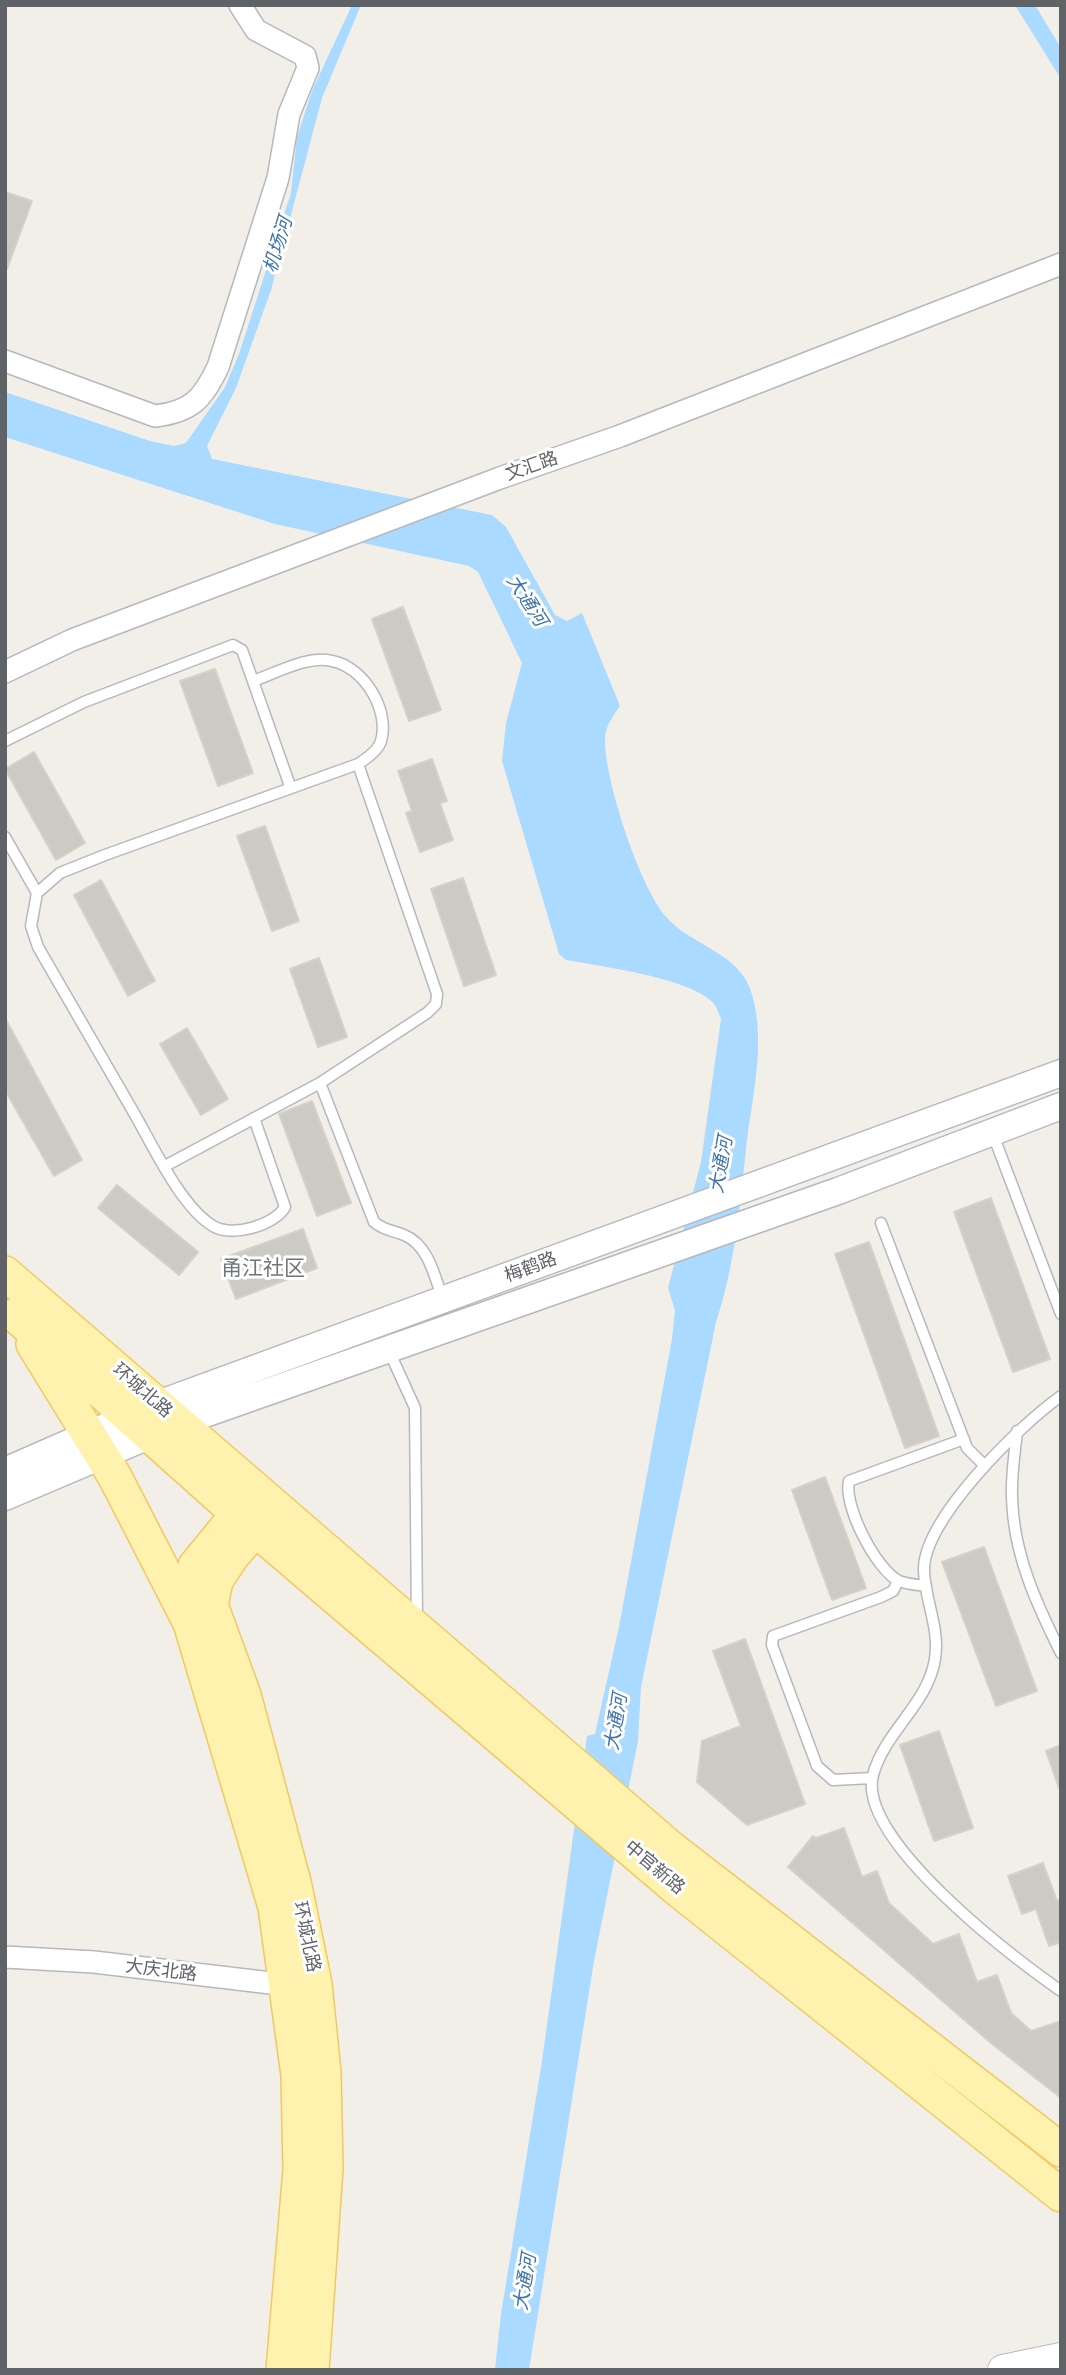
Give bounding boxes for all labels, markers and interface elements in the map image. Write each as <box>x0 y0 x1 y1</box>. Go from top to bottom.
water label: 机场河 <box>260 214 298 276</box>
street label: 文汇路 <box>503 448 561 486</box>
water label: 大通河 <box>501 571 551 631</box>
water label: 大通河 <box>706 1135 738 1195</box>
street label: 梅鹤路 <box>502 1249 560 1287</box>
district label: 甬江社区 <box>221 1256 305 1282</box>
street label: 环城北路 <box>108 1359 176 1423</box>
water label: 大通河 <box>601 1692 633 1752</box>
street label: 中官新路 <box>619 1837 689 1899</box>
street label: 环城北路 <box>288 1900 324 1974</box>
street label: 大庆北路 <box>124 1956 198 1986</box>
water label: 大通河 <box>510 2252 542 2312</box>

